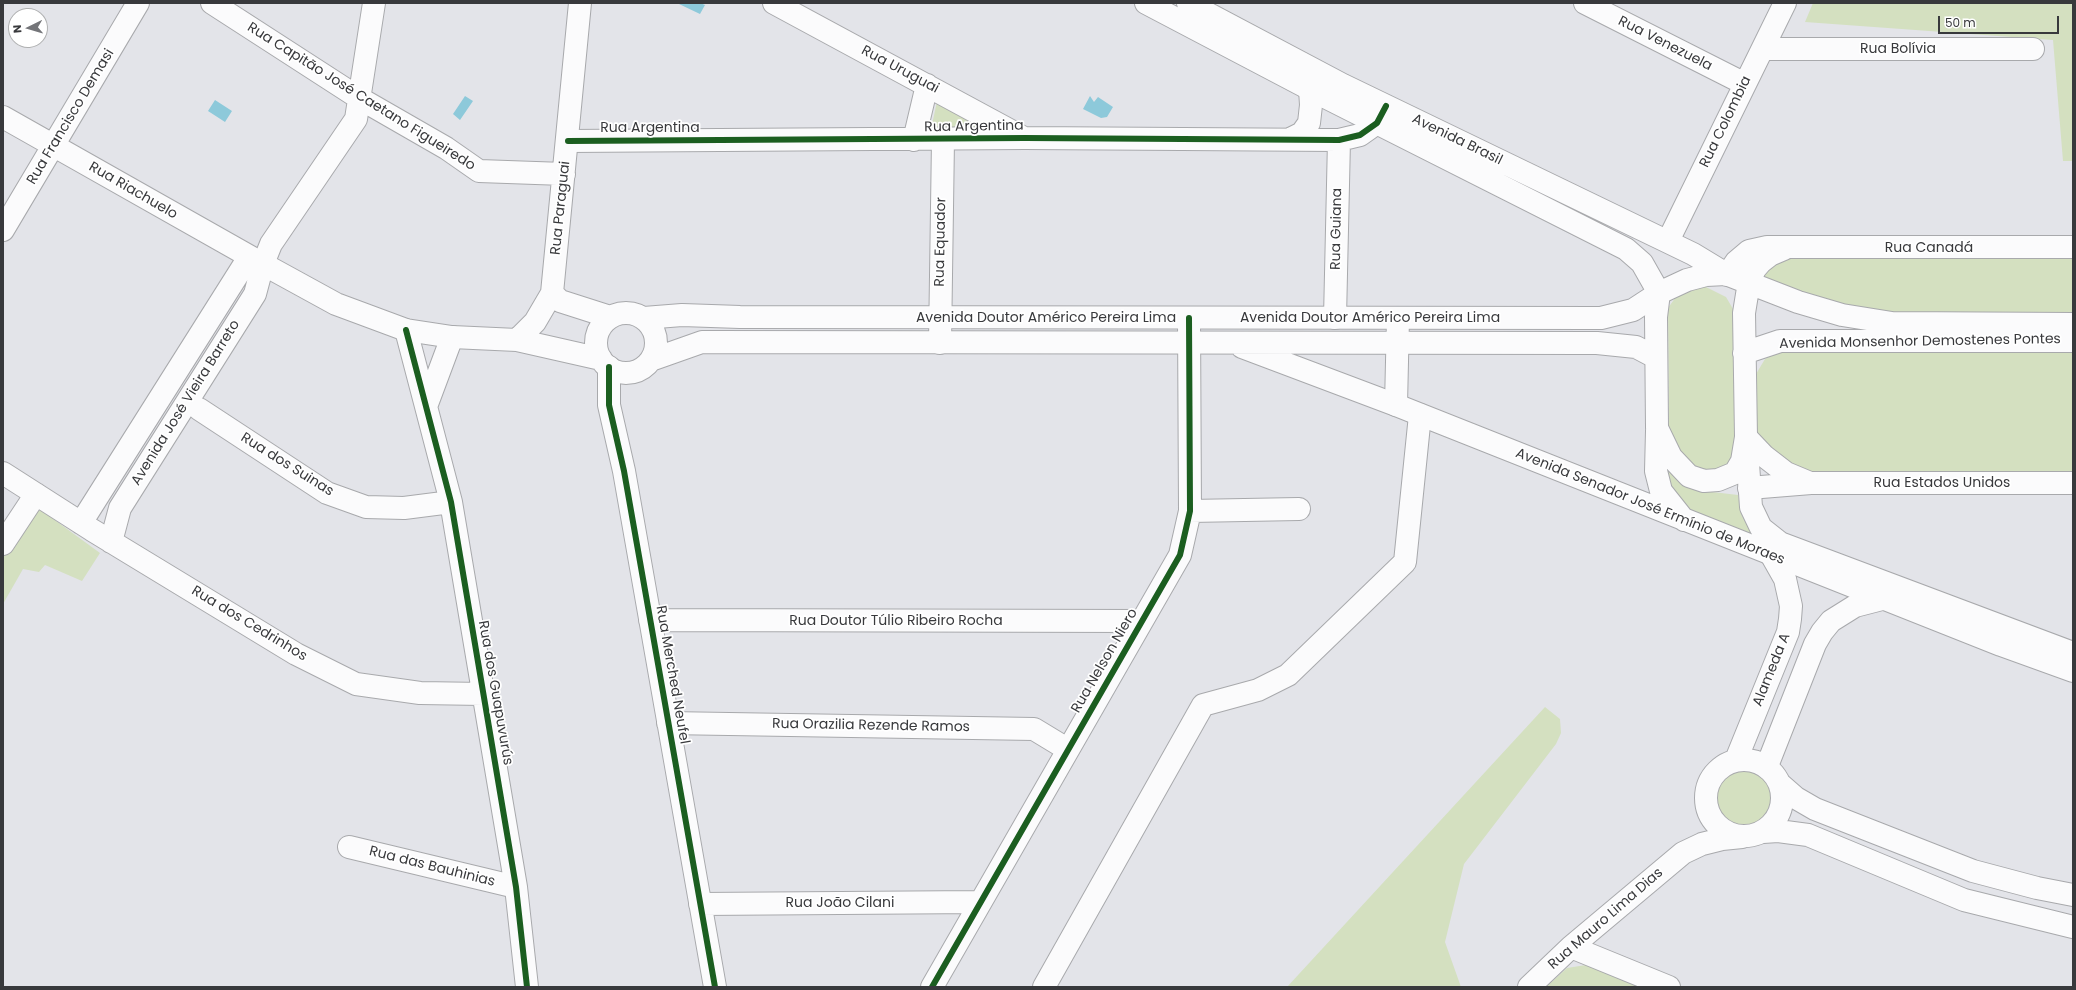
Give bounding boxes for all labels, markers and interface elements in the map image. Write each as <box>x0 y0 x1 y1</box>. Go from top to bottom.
north arrow <box>8 8 48 48</box>
scale bar <box>1940 8 2061 34</box>
street label: Rua Venezuela <box>1615 13 1715 75</box>
text: 50 m <box>1945 14 1976 31</box>
street label: Rua Capitão José Caetano Figueiredo <box>244 19 478 175</box>
text: N <box>9 24 25 34</box>
street label: Rua Bolívia <box>1860 41 1936 57</box>
street label: Rua Uruguai <box>858 42 942 98</box>
street label: Rua Francisco Demasi <box>24 46 118 188</box>
street label: Rua Colombia <box>1697 74 1755 170</box>
street label: Avenida Brasil <box>1409 111 1505 169</box>
street label: Rua Argentina <box>924 118 1024 136</box>
street label: Rua Argentina <box>600 120 700 136</box>
street label: Rua Riachuelo <box>86 159 180 223</box>
street label: Rua Paraguai <box>548 160 574 256</box>
street label: Rua Guiana <box>1328 188 1346 270</box>
street label: Rua Equador <box>932 197 950 287</box>
street label: Rua Canadá <box>1885 240 1973 256</box>
street label: Avenida Doutor Américo Pereira Lima <box>916 310 1176 326</box>
street label: Avenida Doutor Américo Pereira Lima <box>1240 310 1500 326</box>
street label: Avenida José Vieira Barreto <box>128 317 244 489</box>
street label: Avenida Monsenhor Demostenes Pontes <box>1779 331 2061 353</box>
street label: Rua dos Suinas <box>237 430 337 500</box>
street label: Avenida Senador José Ermínio de Moraes <box>1513 445 1787 569</box>
street label: Rua Estados Unidos <box>1874 475 2010 491</box>
street label: Rua dos Cedrinhos <box>188 583 310 665</box>
street label: Rua Merched Neufel <box>652 605 692 745</box>
street label: Rua Nelson Niero <box>1068 606 1142 716</box>
street label: Rua Doutor Túlio Ribeiro Rocha <box>789 613 1003 629</box>
street label: Rua dos Guapuvurús <box>474 620 516 766</box>
street label: Alameda A <box>1750 631 1794 709</box>
street label: Rua Orazilia Rezende Ramos <box>772 716 970 736</box>
street label: Rua das Bauhinias <box>367 843 497 891</box>
street label: Rua Mauro Lima Dias <box>1545 865 1667 973</box>
street label: Rua João Cilani <box>786 895 894 911</box>

